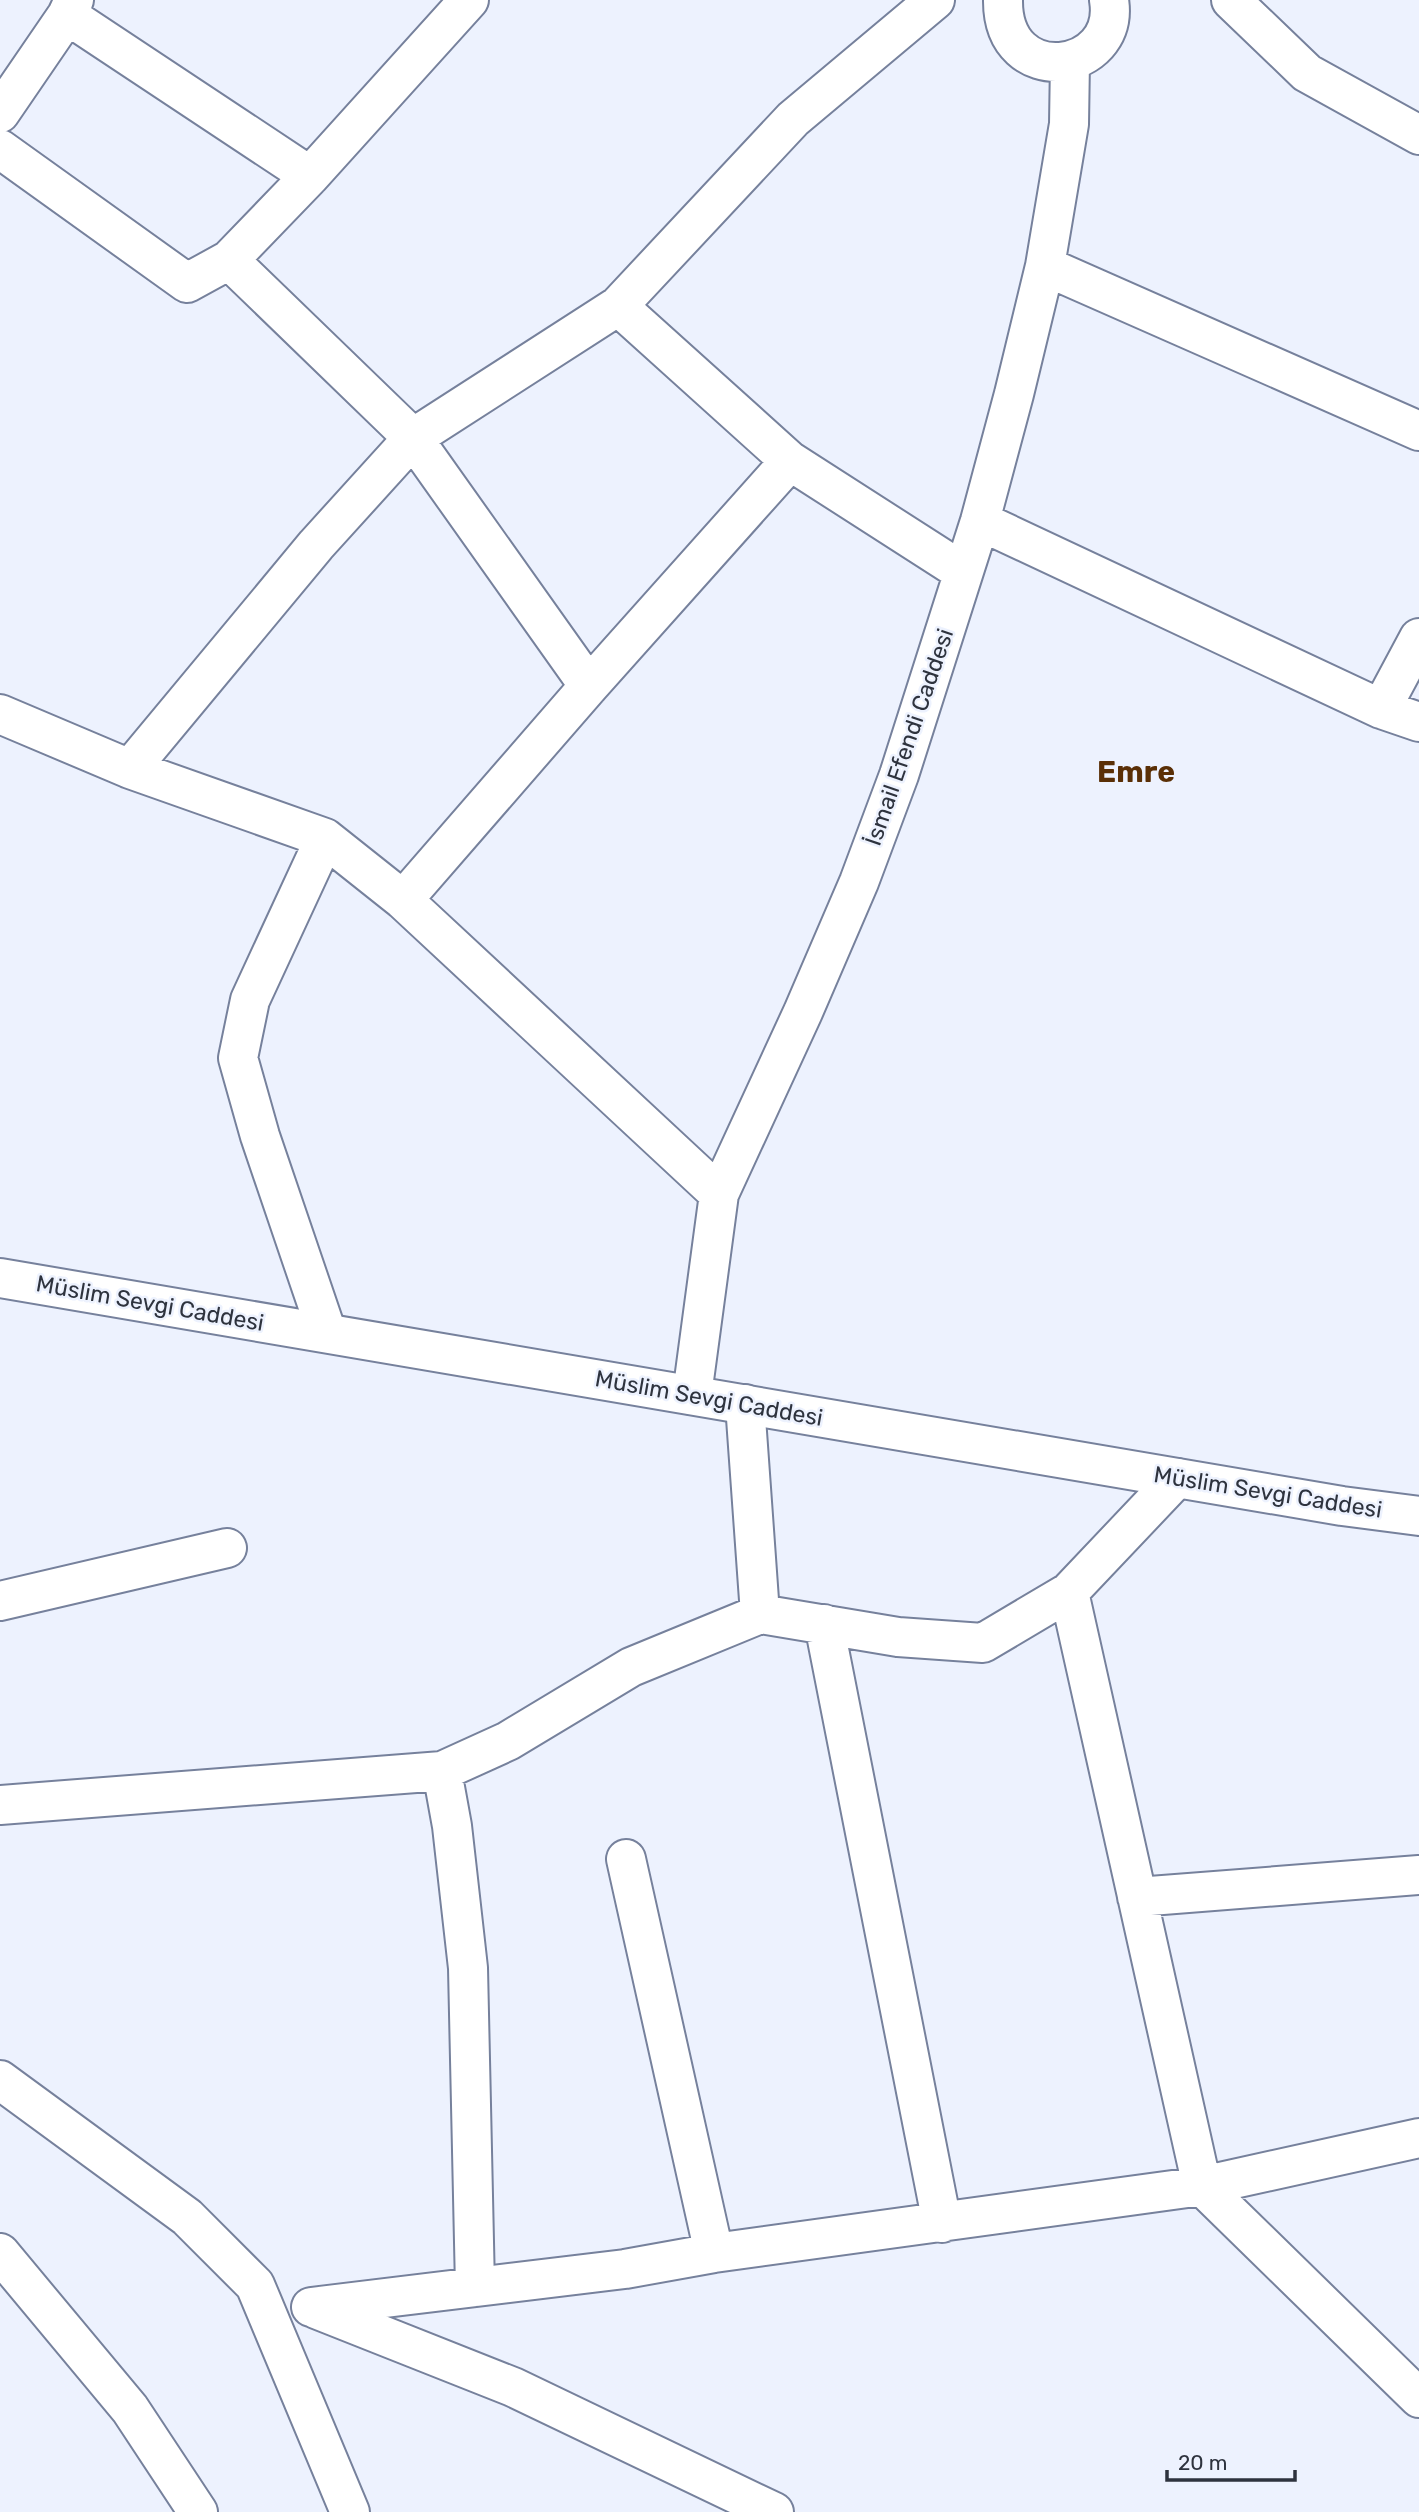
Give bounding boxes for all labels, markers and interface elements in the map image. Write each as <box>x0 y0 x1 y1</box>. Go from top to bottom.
street label: İsmail Efendi Caddesi <box>859 625 959 849</box>
district label: Emre <box>1097 754 1175 790</box>
street label: Müslim Sevgi Caddesi <box>34 1269 266 1337</box>
street label: Müslim Sevgi Caddesi <box>593 1364 825 1432</box>
street label: Müslim Sevgi Caddesi <box>1152 1460 1384 1524</box>
scale bar <box>1167 2438 1295 2482</box>
text: 20 m <box>1178 2450 1227 2475</box>

